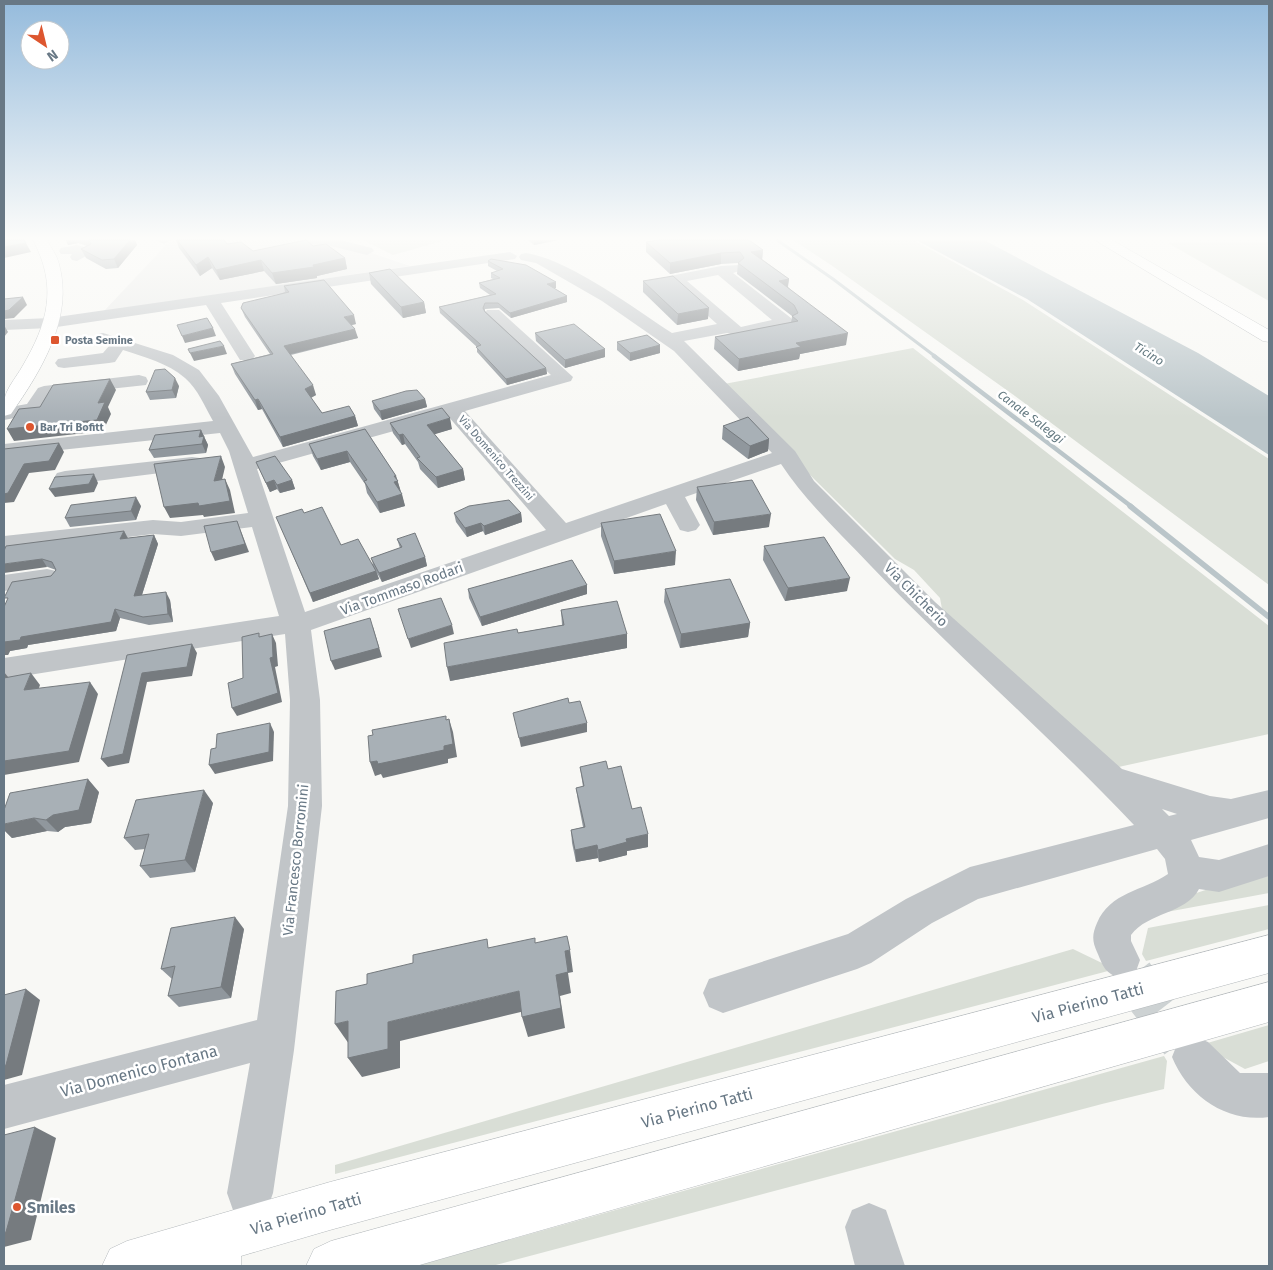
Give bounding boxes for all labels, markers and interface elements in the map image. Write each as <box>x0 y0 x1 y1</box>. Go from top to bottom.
north arrow <box>20 20 70 70</box>
text: N <box>43 46 61 65</box>
marker: Posta Semine <box>49 334 61 346</box>
place label: Posta Semine <box>65 334 133 347</box>
water label: Ticino <box>1132 339 1166 369</box>
water label: Canale Saleggi <box>995 387 1068 447</box>
street label: Via Domenico Trezzini <box>456 413 536 503</box>
marker: Bar Tri Bofitt <box>24 421 36 433</box>
place label: Bar Tri Bofitt <box>40 421 105 434</box>
street label: Via Tommaso Rodari <box>338 559 466 619</box>
street label: Via Chicherio <box>881 560 951 630</box>
street label: Via Francesco Borromini <box>280 783 312 937</box>
street label: Via Pierino Tatti <box>1030 979 1146 1027</box>
street label: Via Domenico Fontana <box>58 1041 220 1101</box>
street label: Via Pierino Tatti <box>639 1084 755 1132</box>
street label: Via Pierino Tatti <box>248 1189 364 1239</box>
place label: Smiles <box>27 1198 76 1217</box>
marker: Smiles <box>11 1201 23 1213</box>

